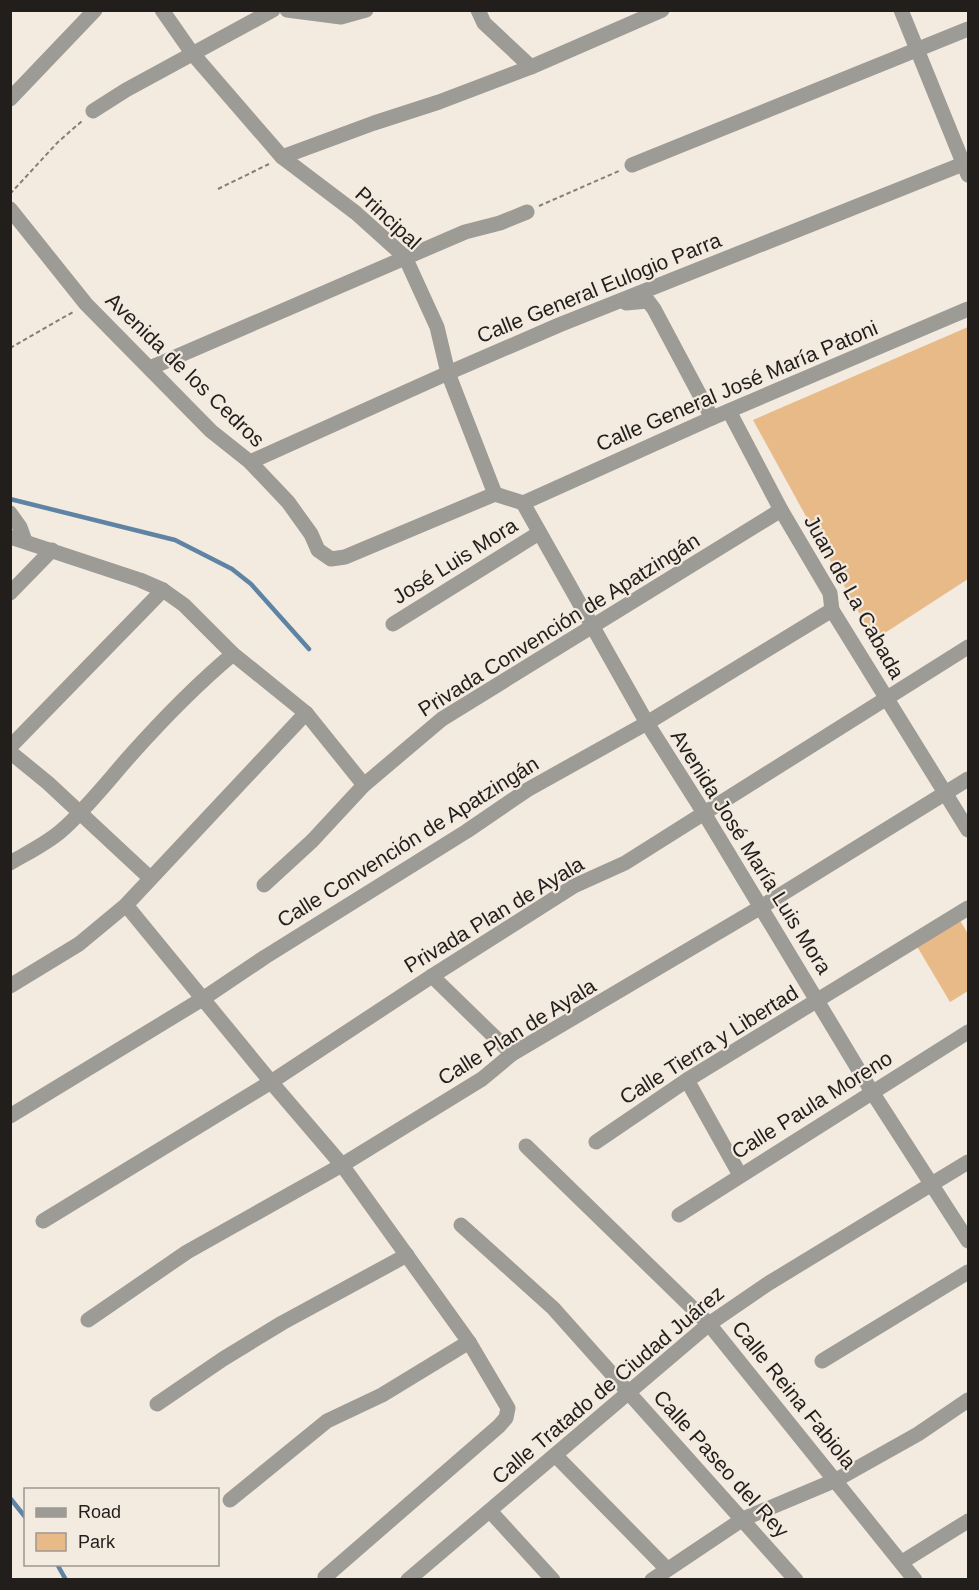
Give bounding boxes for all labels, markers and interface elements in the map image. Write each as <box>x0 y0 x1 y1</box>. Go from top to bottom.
street label: Principal <box>351 182 426 254</box>
street label: Calle General Eulogio Parra <box>473 228 725 347</box>
street label: Avenida de los Cedros <box>101 288 269 451</box>
street label: Calle General José María Patoni <box>593 316 881 455</box>
street label: Juan de La Cabada <box>800 511 909 683</box>
street label: José Luis Mora <box>388 513 521 608</box>
street label: Privada Convención de Apatzingán <box>414 528 703 721</box>
street label: Avenida José María Luis Mora <box>667 726 836 978</box>
street label: Calle Convención de Apatzingán <box>273 751 543 932</box>
street label: Privada Plan de Ayala <box>400 852 588 977</box>
street label: Calle Plan de Ayala <box>434 974 600 1089</box>
street label: Calle Tierra y Libertad <box>616 980 802 1109</box>
street label: Calle Paula Moreno <box>727 1046 896 1163</box>
street label: Calle Tratado de Ciudad Juárez <box>487 1281 728 1488</box>
street label: Calle Reina Fabiola <box>728 1316 861 1473</box>
street label: Calle Paseo del Rey <box>649 1385 794 1542</box>
legend <box>24 1488 219 1566</box>
text: Road <box>78 1502 121 1522</box>
text: Park <box>78 1532 116 1552</box>

